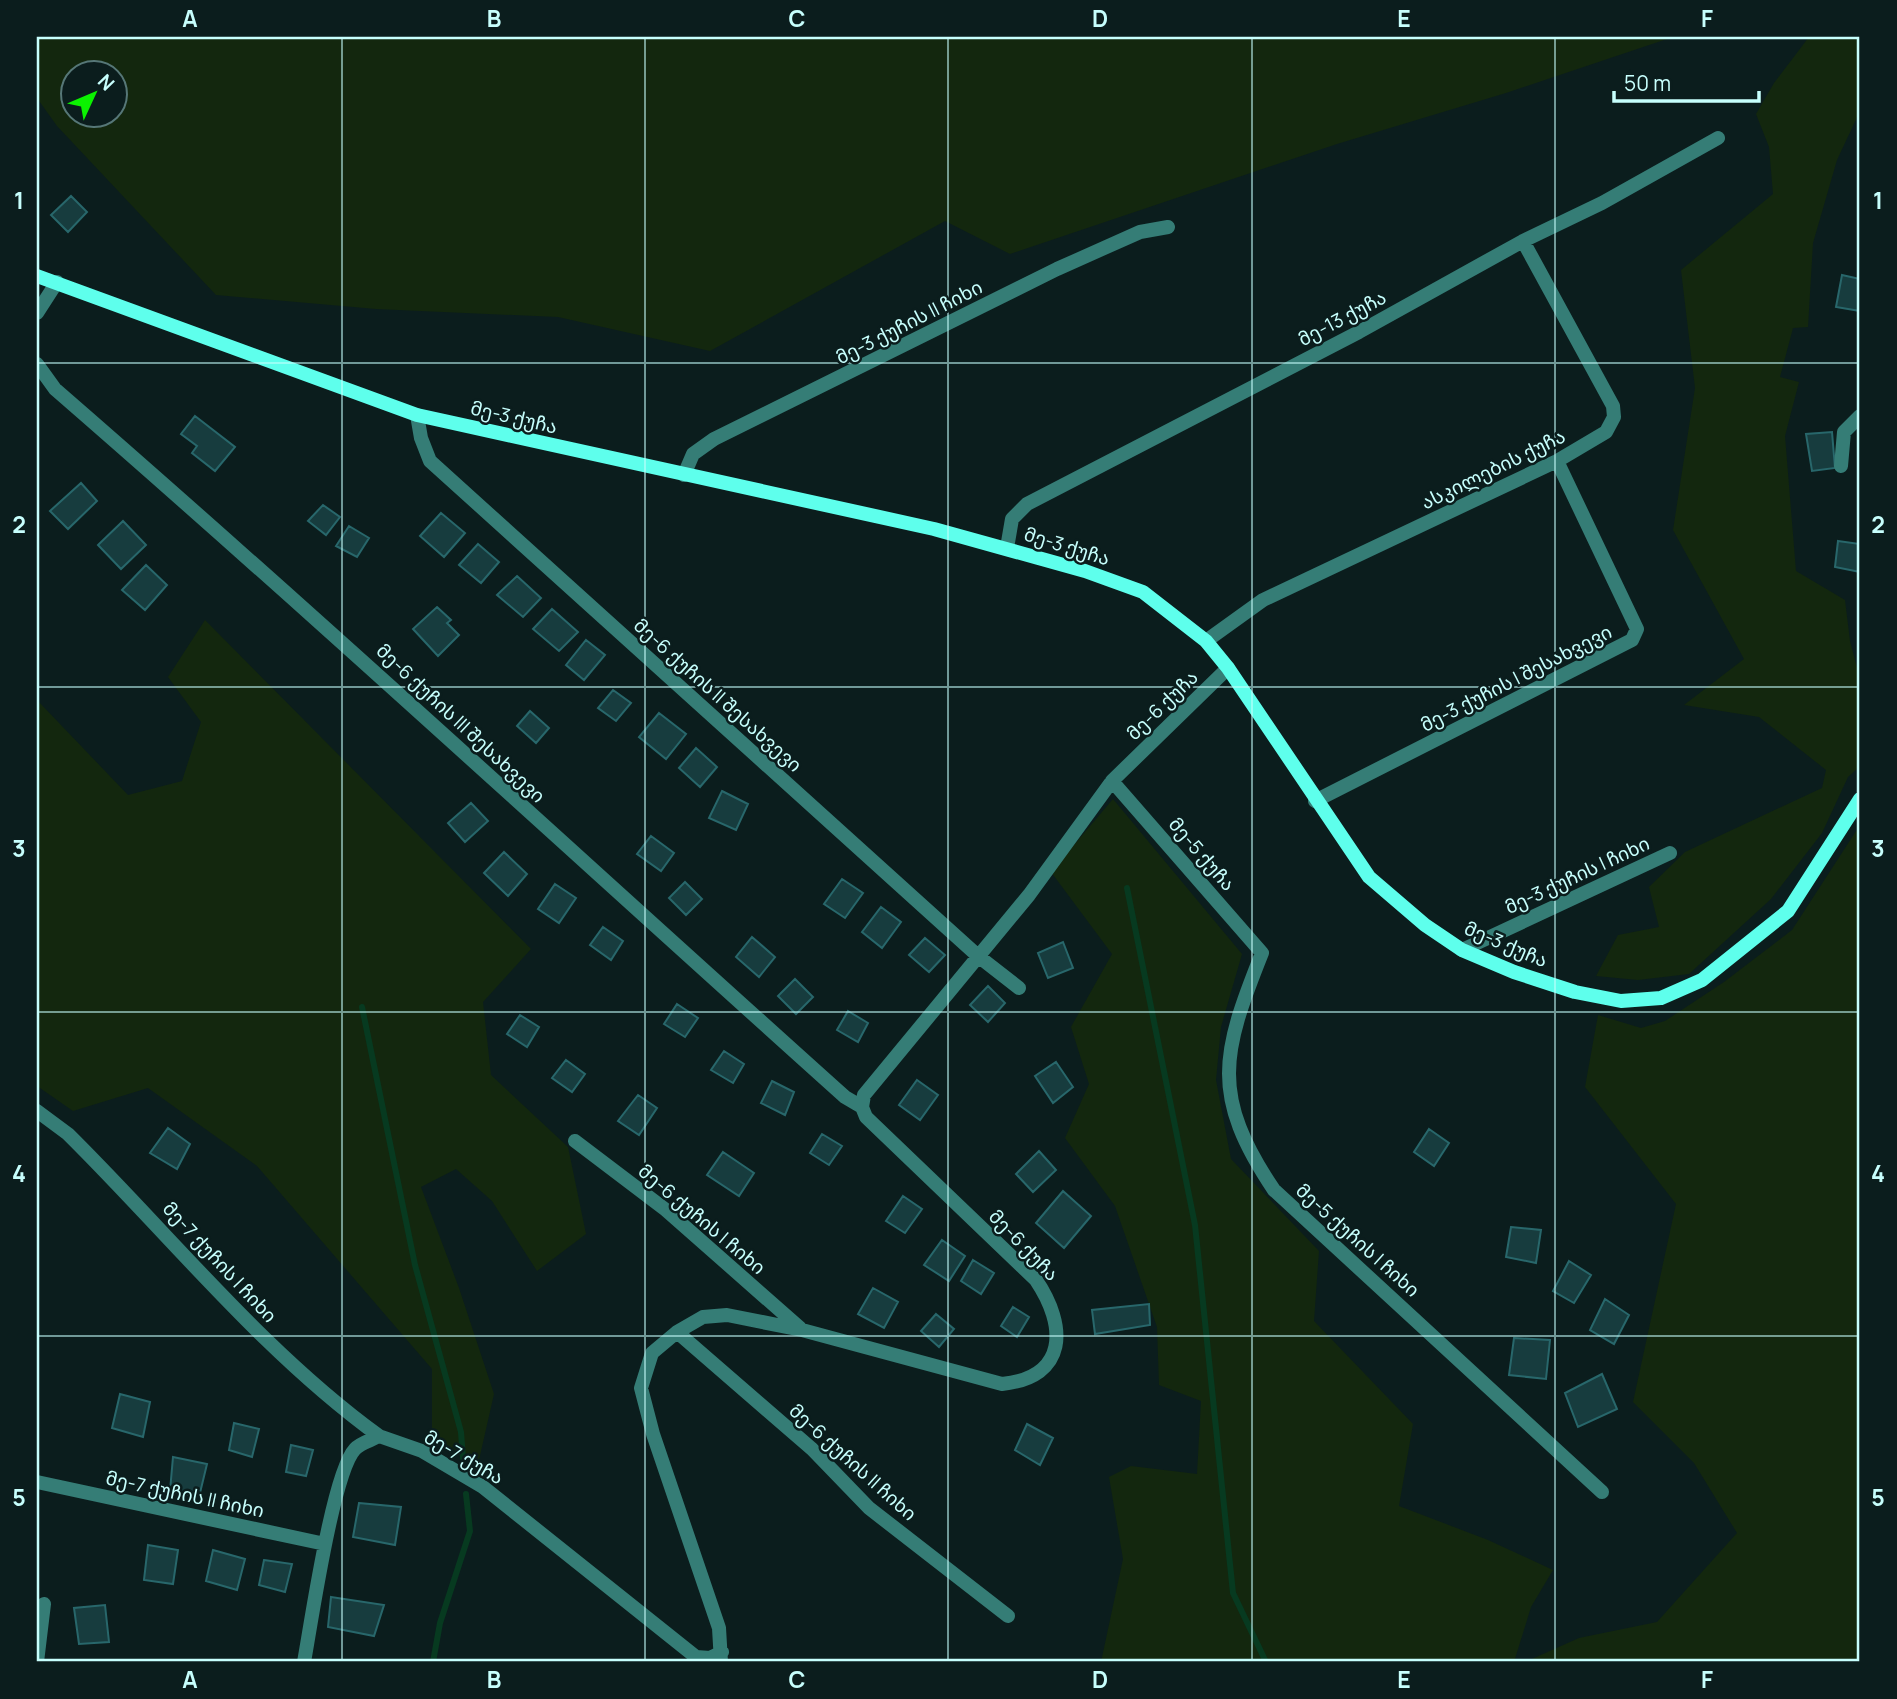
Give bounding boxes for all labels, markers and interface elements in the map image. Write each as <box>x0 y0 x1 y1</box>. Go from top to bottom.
text: A <box>182 2 198 34</box>
text: B <box>487 2 501 34</box>
text: C <box>789 2 806 34</box>
text: D <box>1092 2 1108 34</box>
text: E <box>1397 2 1411 34</box>
text: F <box>1701 2 1713 34</box>
north arrow <box>60 60 130 130</box>
scale bar <box>1614 60 1759 104</box>
text: N <box>92 68 120 96</box>
text: 50 m <box>1624 69 1671 97</box>
text: 1 <box>14 184 24 216</box>
text: 1 <box>1873 184 1883 216</box>
street label: მე-3 ქუჩის II ჩიხი <box>831 274 987 370</box>
street label: მე-13 ქუჩა <box>1293 284 1391 352</box>
street label: მე-3 ქუჩა <box>468 394 560 440</box>
street label: ასკილების ქუჩა <box>1417 423 1569 515</box>
text: 2 <box>12 508 26 540</box>
text: 2 <box>1871 508 1885 540</box>
street label: მე-3 ქუჩა <box>1021 521 1113 571</box>
street label: მე-6 ქუჩის II შესახვევი <box>628 612 808 778</box>
street label: მე-3 ქუჩის I შესახვევი <box>1416 618 1616 738</box>
street label: მე-6 ქუჩის III შესახვევი <box>371 638 551 808</box>
street label: მე-6 ქუჩა <box>1121 664 1203 746</box>
street label: მე-5 ქუჩა <box>1163 812 1241 896</box>
street label: მე-3 ქუჩის I ჩიხი <box>1500 830 1654 920</box>
text: 3 <box>12 832 26 864</box>
text: 3 <box>1871 832 1885 864</box>
street label: მე-3 ქუჩა <box>1460 915 1552 973</box>
text: 4 <box>12 1157 26 1189</box>
text: 4 <box>1871 1157 1885 1189</box>
street label: მე-6 ქუჩის I ჩიხი <box>633 1158 771 1280</box>
street label: მე-5 ქუჩის I ჩიხი <box>1291 1177 1425 1303</box>
street label: მე-7 ქუჩის I ჩიხი <box>157 1196 283 1328</box>
street label: მე-6 ქუჩა <box>983 1204 1065 1286</box>
street label: მე-6 ქუჩის II ჩიხი <box>784 1398 922 1526</box>
street label: მე-7 ქუჩა <box>419 1424 509 1490</box>
street label: მე-7 ქუჩის II ჩიხი <box>104 1465 266 1523</box>
text: 5 <box>12 1481 26 1513</box>
text: 5 <box>1871 1481 1885 1513</box>
text: A <box>182 1663 198 1695</box>
text: B <box>487 1663 501 1695</box>
text: C <box>789 1663 806 1695</box>
text: D <box>1092 1663 1108 1695</box>
text: E <box>1397 1663 1411 1695</box>
text: F <box>1701 1663 1713 1695</box>

